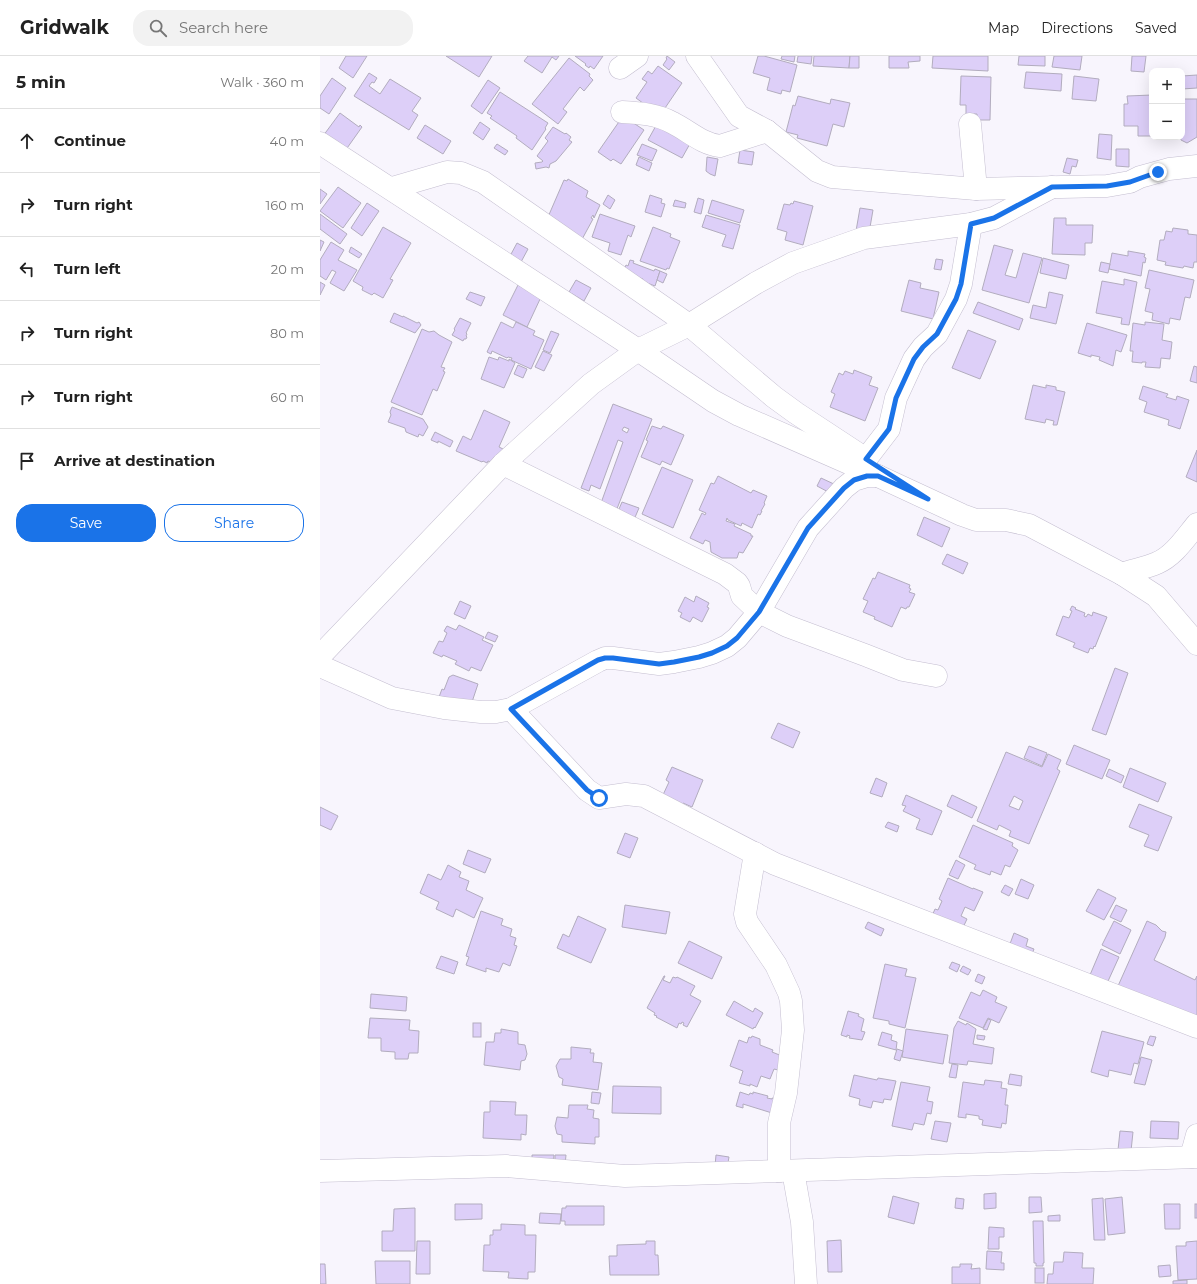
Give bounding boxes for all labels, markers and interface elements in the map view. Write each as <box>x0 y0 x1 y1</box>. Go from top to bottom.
search box <box>133 10 413 46</box>
text: Gridwalk <box>20 16 109 39</box>
icon: search <box>147 17 169 39</box>
text: Search here <box>179 18 268 37</box>
text: Map <box>988 19 1019 37</box>
text: Directions <box>1041 19 1113 37</box>
text: Saved <box>1135 19 1177 37</box>
map controls <box>1149 68 1185 140</box>
button: + <box>1149 68 1185 104</box>
text: 5 min <box>16 72 66 92</box>
text: Walk · 360 m <box>220 74 304 90</box>
button: − <box>1149 104 1185 140</box>
icon: ahead <box>16 130 38 152</box>
text: Continue <box>54 131 126 150</box>
text: 40 m <box>270 133 304 149</box>
route end <box>1149 163 1167 181</box>
icon: right <box>16 194 38 216</box>
text: Turn right <box>54 195 133 214</box>
text: 160 m <box>266 197 304 213</box>
icon: left <box>16 258 38 280</box>
text: Turn left <box>54 259 121 278</box>
text: 20 m <box>271 261 304 277</box>
icon: right <box>16 322 38 344</box>
text: Turn right <box>54 323 133 342</box>
text: 80 m <box>270 325 304 341</box>
icon: right <box>16 386 38 408</box>
text: Turn right <box>54 387 133 406</box>
text: 60 m <box>270 389 304 405</box>
icon: arrive <box>16 450 38 472</box>
text: Arrive at destination <box>54 451 215 470</box>
button: Save <box>16 504 156 542</box>
button: Share <box>164 504 304 542</box>
route start <box>590 789 608 807</box>

